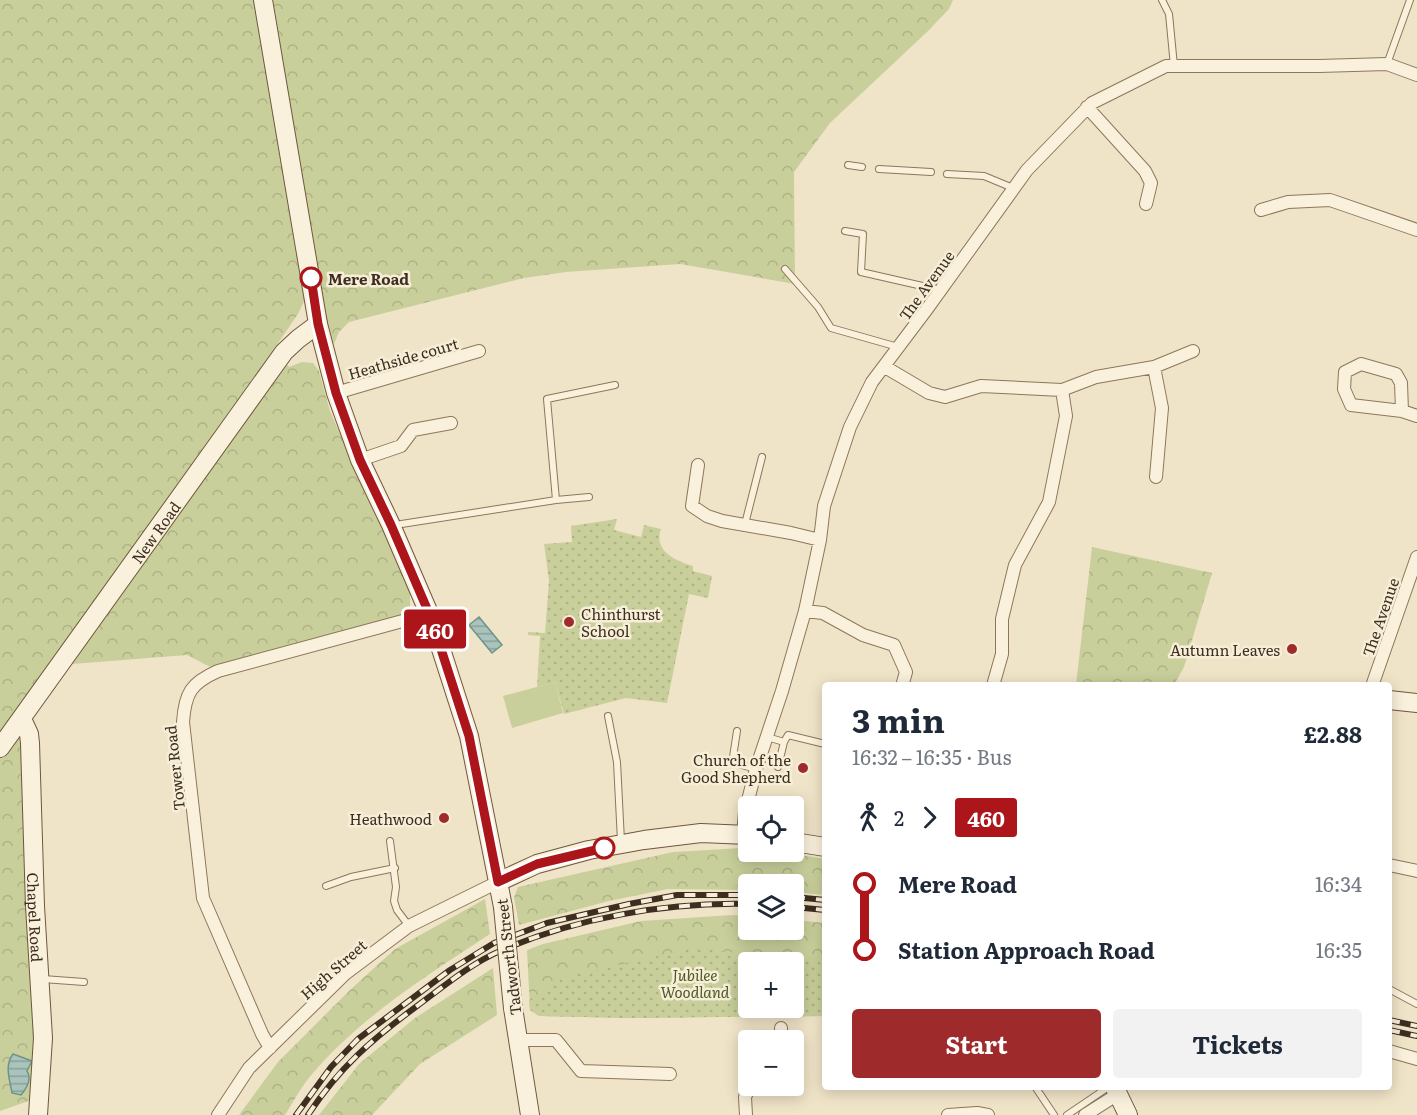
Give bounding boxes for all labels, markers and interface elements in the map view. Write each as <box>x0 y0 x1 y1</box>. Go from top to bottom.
street label: The Avenue <box>893 245 959 325</box>
marker: Mere Road <box>300 267 322 289</box>
place label: Mere Road <box>328 267 409 290</box>
street label: Heathside court <box>345 331 461 385</box>
street label: New Road <box>125 496 185 568</box>
street label: The Avenue <box>1356 574 1404 659</box>
place label: Chinthurst School <box>581 602 661 642</box>
line badge: 460 <box>400 610 470 648</box>
text: 460 <box>416 614 454 645</box>
marker: Chinthurst School <box>562 615 576 629</box>
place label: Autumn Leaves <box>1170 638 1280 661</box>
marker: Autumn Leaves <box>1285 642 1299 656</box>
text: 3 min <box>852 694 945 743</box>
text: £2.88 <box>1304 717 1362 750</box>
street label: Tower Road <box>158 724 190 812</box>
text: 16:32 – 16:35 · Bus <box>852 741 1012 771</box>
place label: Church of the Good Shepherd <box>681 748 791 788</box>
marker: Church of the Good Shepherd <box>796 761 810 775</box>
map controls <box>738 796 804 1096</box>
button: locate <box>738 796 804 862</box>
icon: walk <box>852 801 885 834</box>
icon: forward <box>913 801 946 834</box>
text: 2 <box>894 802 904 832</box>
text: 460 <box>967 802 1005 833</box>
place label: Heathwood <box>349 807 432 830</box>
marker: Heathwood <box>437 811 451 825</box>
unlabelled marker <box>593 837 615 859</box>
text: Mere Road <box>898 867 1017 900</box>
text: 16:34 <box>1315 868 1362 898</box>
street label: Chapel Road <box>22 872 50 963</box>
button: layers <box>738 874 804 940</box>
street label: Tadworth Street <box>489 897 527 1017</box>
text: Station Approach Road <box>898 933 1155 966</box>
street label: High Street <box>295 934 371 1004</box>
text: 16:35 <box>1316 934 1362 964</box>
button: + <box>738 952 804 1018</box>
park label: Jubilee Woodland <box>661 963 730 1003</box>
button: Start <box>852 1009 1101 1078</box>
button: Tickets <box>1113 1009 1362 1078</box>
button: − <box>738 1030 804 1096</box>

